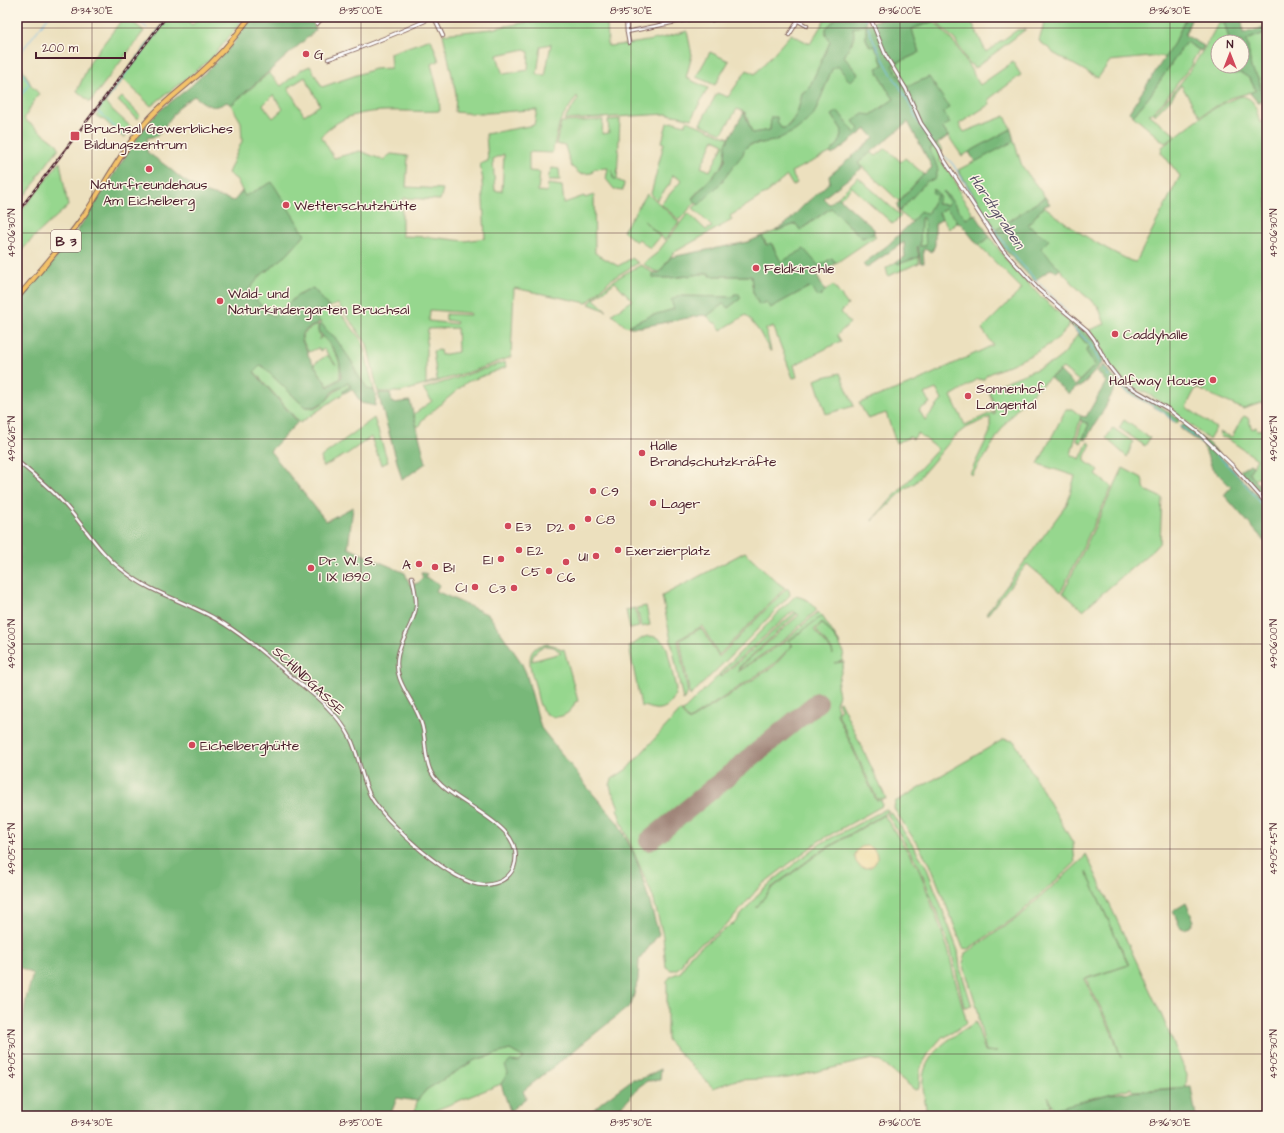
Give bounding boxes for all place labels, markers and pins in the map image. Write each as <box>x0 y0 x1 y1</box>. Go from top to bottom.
place label: G <box>314 45 324 65</box>
marker: G <box>301 49 311 59</box>
place label: Bruchsal Gewerbliches Bildungszentrum <box>84 119 233 155</box>
marker: Bruchsal Gewerbliches Bildungszentrum <box>69 130 81 142</box>
marker: Naturfreundehaus Am Eichelberg <box>144 164 154 174</box>
place label: Naturfreundehaus Am Eichelberg <box>90 175 208 211</box>
place label: Wetterschutzhütte <box>294 196 417 216</box>
marker: Wetterschutzhütte <box>281 200 291 210</box>
place label: Feldkirchle <box>764 259 835 279</box>
marker: Feldkirchle <box>751 263 761 273</box>
place label: Wald- und Naturkindergarten Bruchsal <box>228 284 409 320</box>
marker: Wald- und Naturkindergarten Bruchsal <box>215 296 225 306</box>
place label: Caddyhalle <box>1123 325 1189 345</box>
marker: Caddyhalle <box>1110 329 1120 339</box>
place label: Halfway House <box>1109 371 1205 391</box>
marker: Halfway House <box>1208 375 1218 385</box>
place label: Sonnenhof Langental <box>976 379 1045 415</box>
marker: Sonnenhof Langental <box>963 391 973 401</box>
place label: Halle Brandschutzkräfte <box>650 436 777 472</box>
marker: Halle Brandschutzkräfte <box>637 448 647 458</box>
place label: C9 <box>601 482 619 502</box>
marker: C9 <box>588 486 598 496</box>
place label: Lager <box>661 494 701 514</box>
marker: Lager <box>648 498 658 508</box>
place label: C8 <box>596 510 615 530</box>
marker: C8 <box>583 514 593 524</box>
place label: E3 <box>516 517 531 537</box>
place label: D2 <box>547 518 564 538</box>
marker: E3 <box>503 521 513 531</box>
marker: D2 <box>567 522 577 532</box>
place label: E2 <box>527 541 543 561</box>
place label: Exerzierplatz <box>626 541 710 561</box>
marker: E2 <box>514 545 524 555</box>
marker: Exerzierplatz <box>613 545 623 555</box>
place label: U1 <box>578 547 588 567</box>
place label: E1 <box>483 550 493 570</box>
place label: Dr. W. S. I IX 1890 <box>319 551 375 587</box>
marker: U1 <box>591 551 601 561</box>
marker: E1 <box>496 554 506 564</box>
place label: A <box>402 555 411 575</box>
marker: C6 <box>561 557 571 567</box>
place label: B1 <box>443 558 455 578</box>
marker: A <box>414 559 424 569</box>
marker: B1 <box>430 562 440 572</box>
place label: C5 <box>521 562 541 582</box>
marker: Dr. W. S. I IX 1890 <box>306 563 316 573</box>
marker: C5 <box>544 566 554 576</box>
place label: C6 <box>557 568 576 588</box>
place label: C1 <box>455 578 467 598</box>
place label: C3 <box>489 579 506 599</box>
marker: C1 <box>470 582 480 592</box>
marker: C3 <box>509 583 519 593</box>
place label: Eichelberghütte <box>200 736 300 756</box>
marker: Eichelberghütte <box>187 740 197 750</box>

